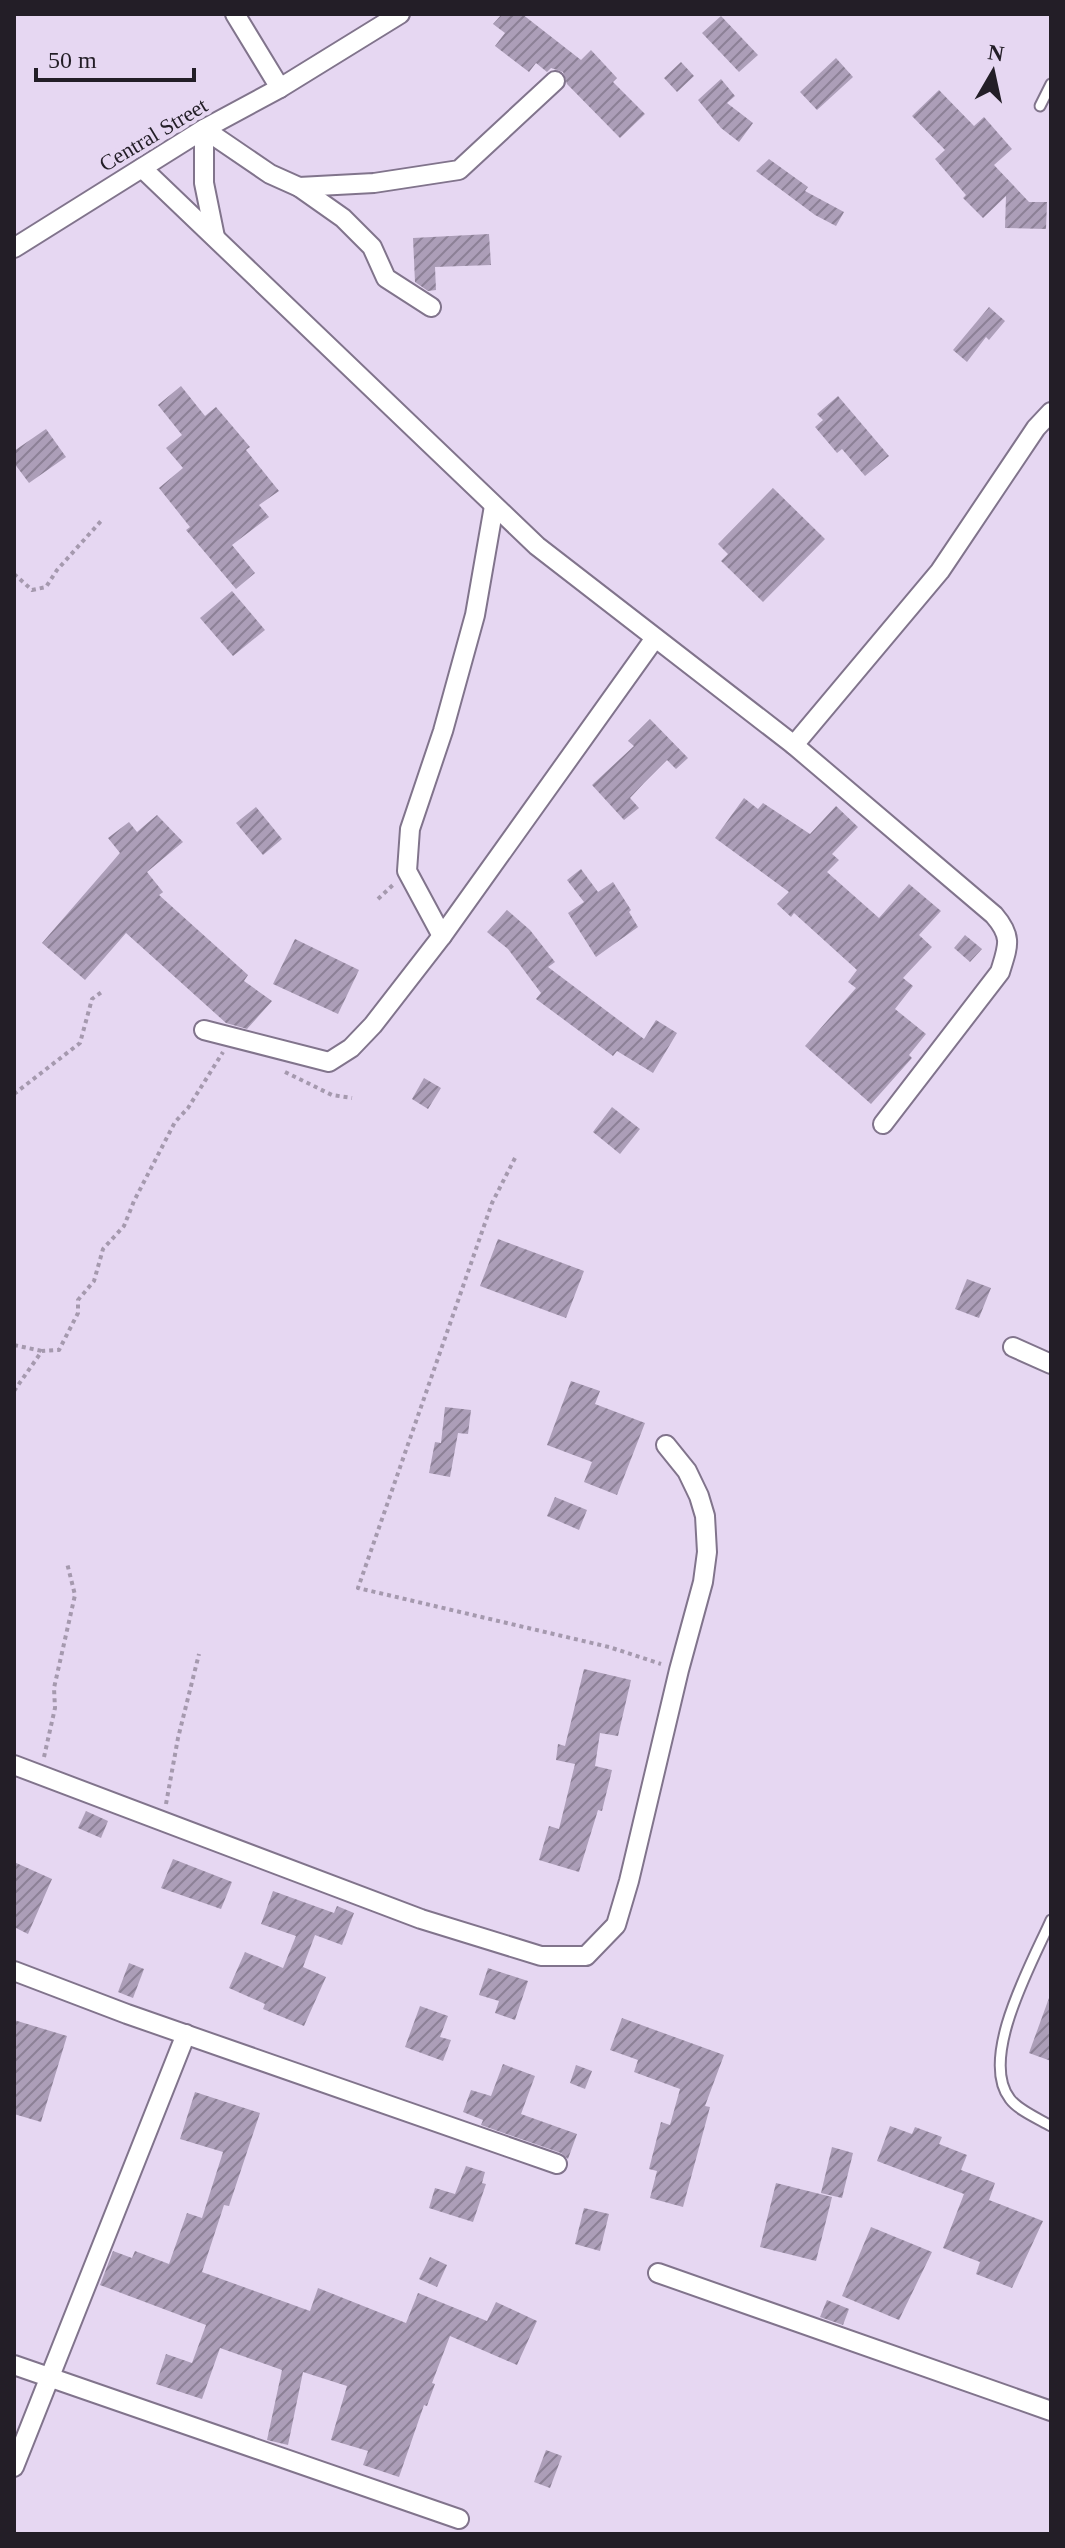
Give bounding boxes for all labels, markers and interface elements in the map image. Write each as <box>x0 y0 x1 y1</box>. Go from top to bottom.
scale bar <box>36 32 194 82</box>
north arrow <box>953 32 1033 112</box>
text: N <box>986 39 1006 66</box>
text: 50 m <box>48 47 97 73</box>
street label: Central Street <box>95 92 212 176</box>

